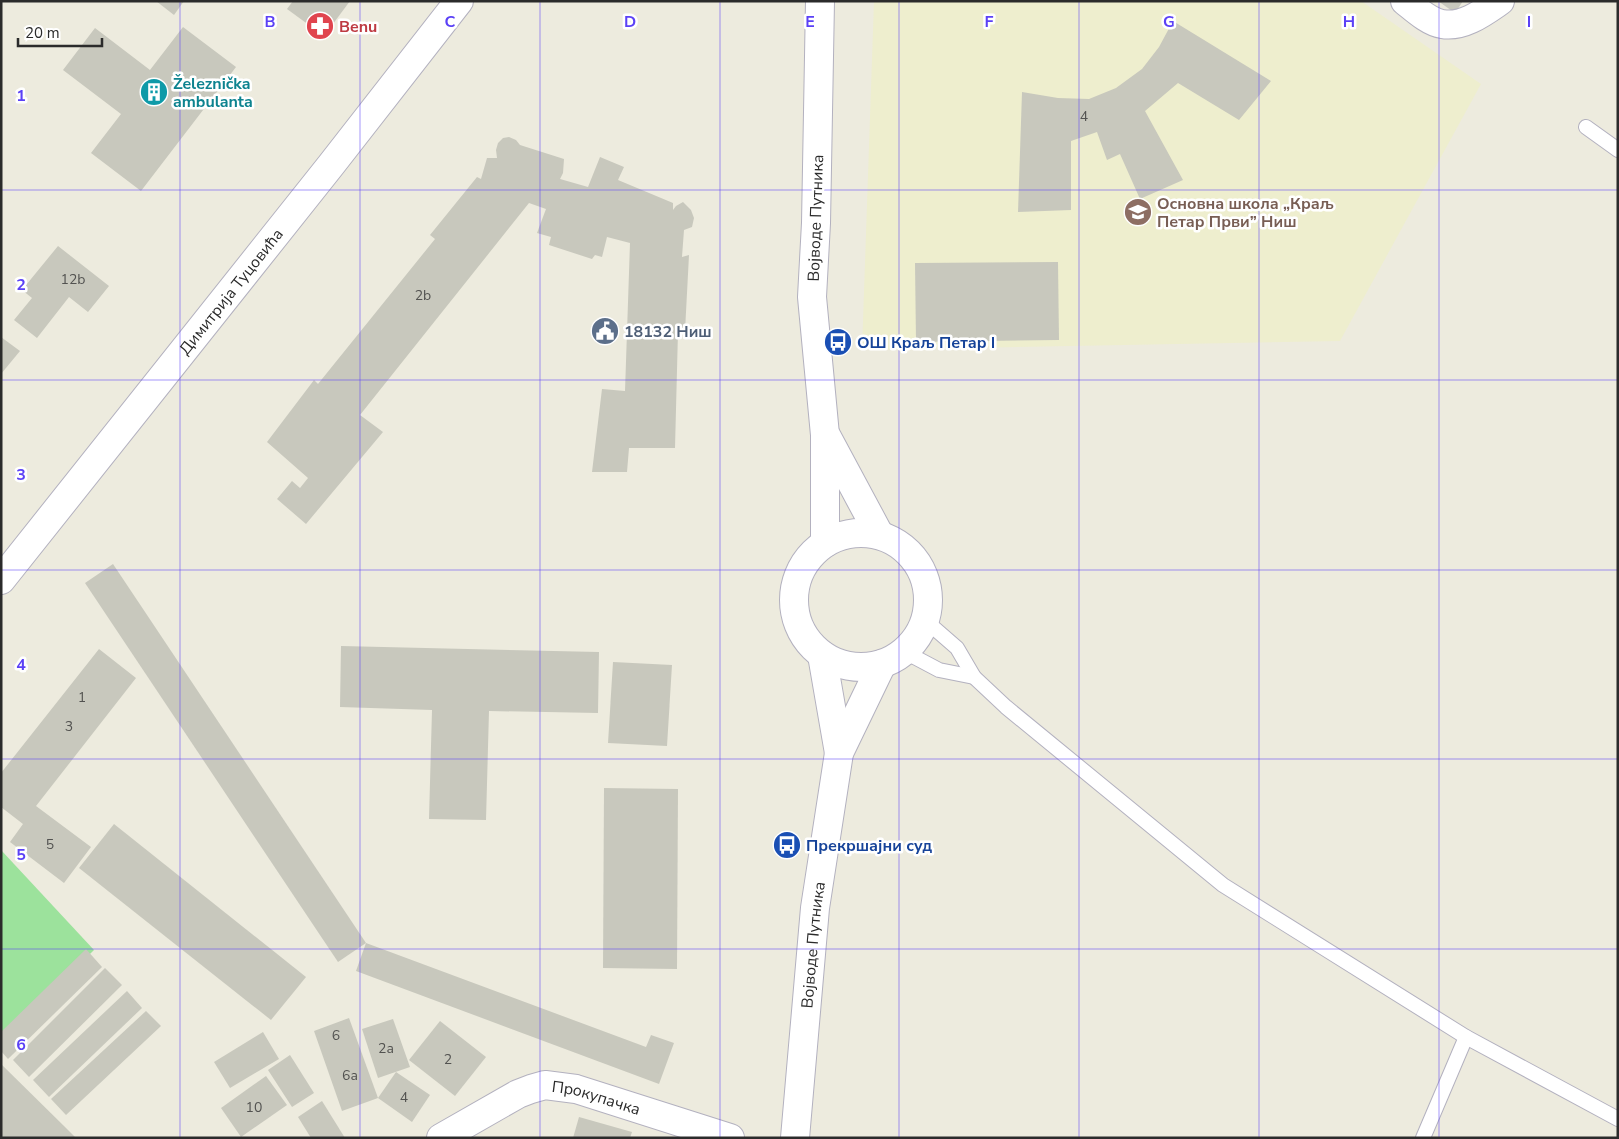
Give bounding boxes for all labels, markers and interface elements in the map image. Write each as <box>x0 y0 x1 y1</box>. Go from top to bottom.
text: B <box>264 11 276 33</box>
pharmacy icon: Benu <box>305 11 335 41</box>
text: C <box>445 11 456 33</box>
text: D <box>624 11 636 33</box>
text: E <box>805 11 815 33</box>
text: F <box>985 11 994 33</box>
text: G <box>1163 11 1175 33</box>
text: H <box>1343 11 1355 33</box>
text: I <box>1527 11 1531 33</box>
scale bar <box>18 15 101 47</box>
place label: Benu <box>339 16 377 38</box>
text: 20 m <box>25 23 60 43</box>
place label: Železnička ambulanta <box>173 73 253 113</box>
building icon: Železnička ambulanta <box>139 77 169 107</box>
text: 1 <box>16 85 26 107</box>
house number: 4 <box>1080 107 1088 126</box>
street label: Војводе Путника <box>803 154 829 282</box>
place label: Основна школа „Краљ Петар Први” Ниш <box>1157 193 1334 233</box>
school or university icon: Основна школа „Краљ Петар Први” Ниш <box>1123 197 1153 227</box>
street label: Димитрија Туцовића <box>174 224 289 360</box>
house number: 12b <box>61 270 85 289</box>
text: 2 <box>16 274 26 296</box>
house number: 2b <box>415 286 431 305</box>
public building icon: 18132 Ниш <box>590 316 620 346</box>
place label: 18132 Ниш <box>624 321 712 343</box>
bus stop icon: ОШ Краљ Петар I <box>823 327 853 357</box>
place label: ОШ Краљ Петар I <box>857 332 995 354</box>
text: 3 <box>16 464 26 486</box>
text: 4 <box>16 654 26 676</box>
house number: 1 <box>78 688 86 707</box>
house number: 3 <box>65 717 73 736</box>
bus stop icon: Прекршајни суд <box>772 830 802 860</box>
house number: 5 <box>46 835 54 854</box>
place label: Прекршајни суд <box>806 835 932 857</box>
text: 5 <box>16 844 26 866</box>
street label: Војводе Путника <box>796 880 831 1009</box>
house number: 6 <box>332 1026 340 1045</box>
text: 6 <box>16 1034 26 1056</box>
house number: 2a <box>378 1039 394 1058</box>
house number: 2 <box>444 1050 452 1069</box>
house number: 6a <box>342 1066 358 1085</box>
street label: Прокупачка <box>551 1076 643 1121</box>
house number: 4 <box>400 1088 408 1107</box>
house number: 10 <box>246 1098 262 1117</box>

